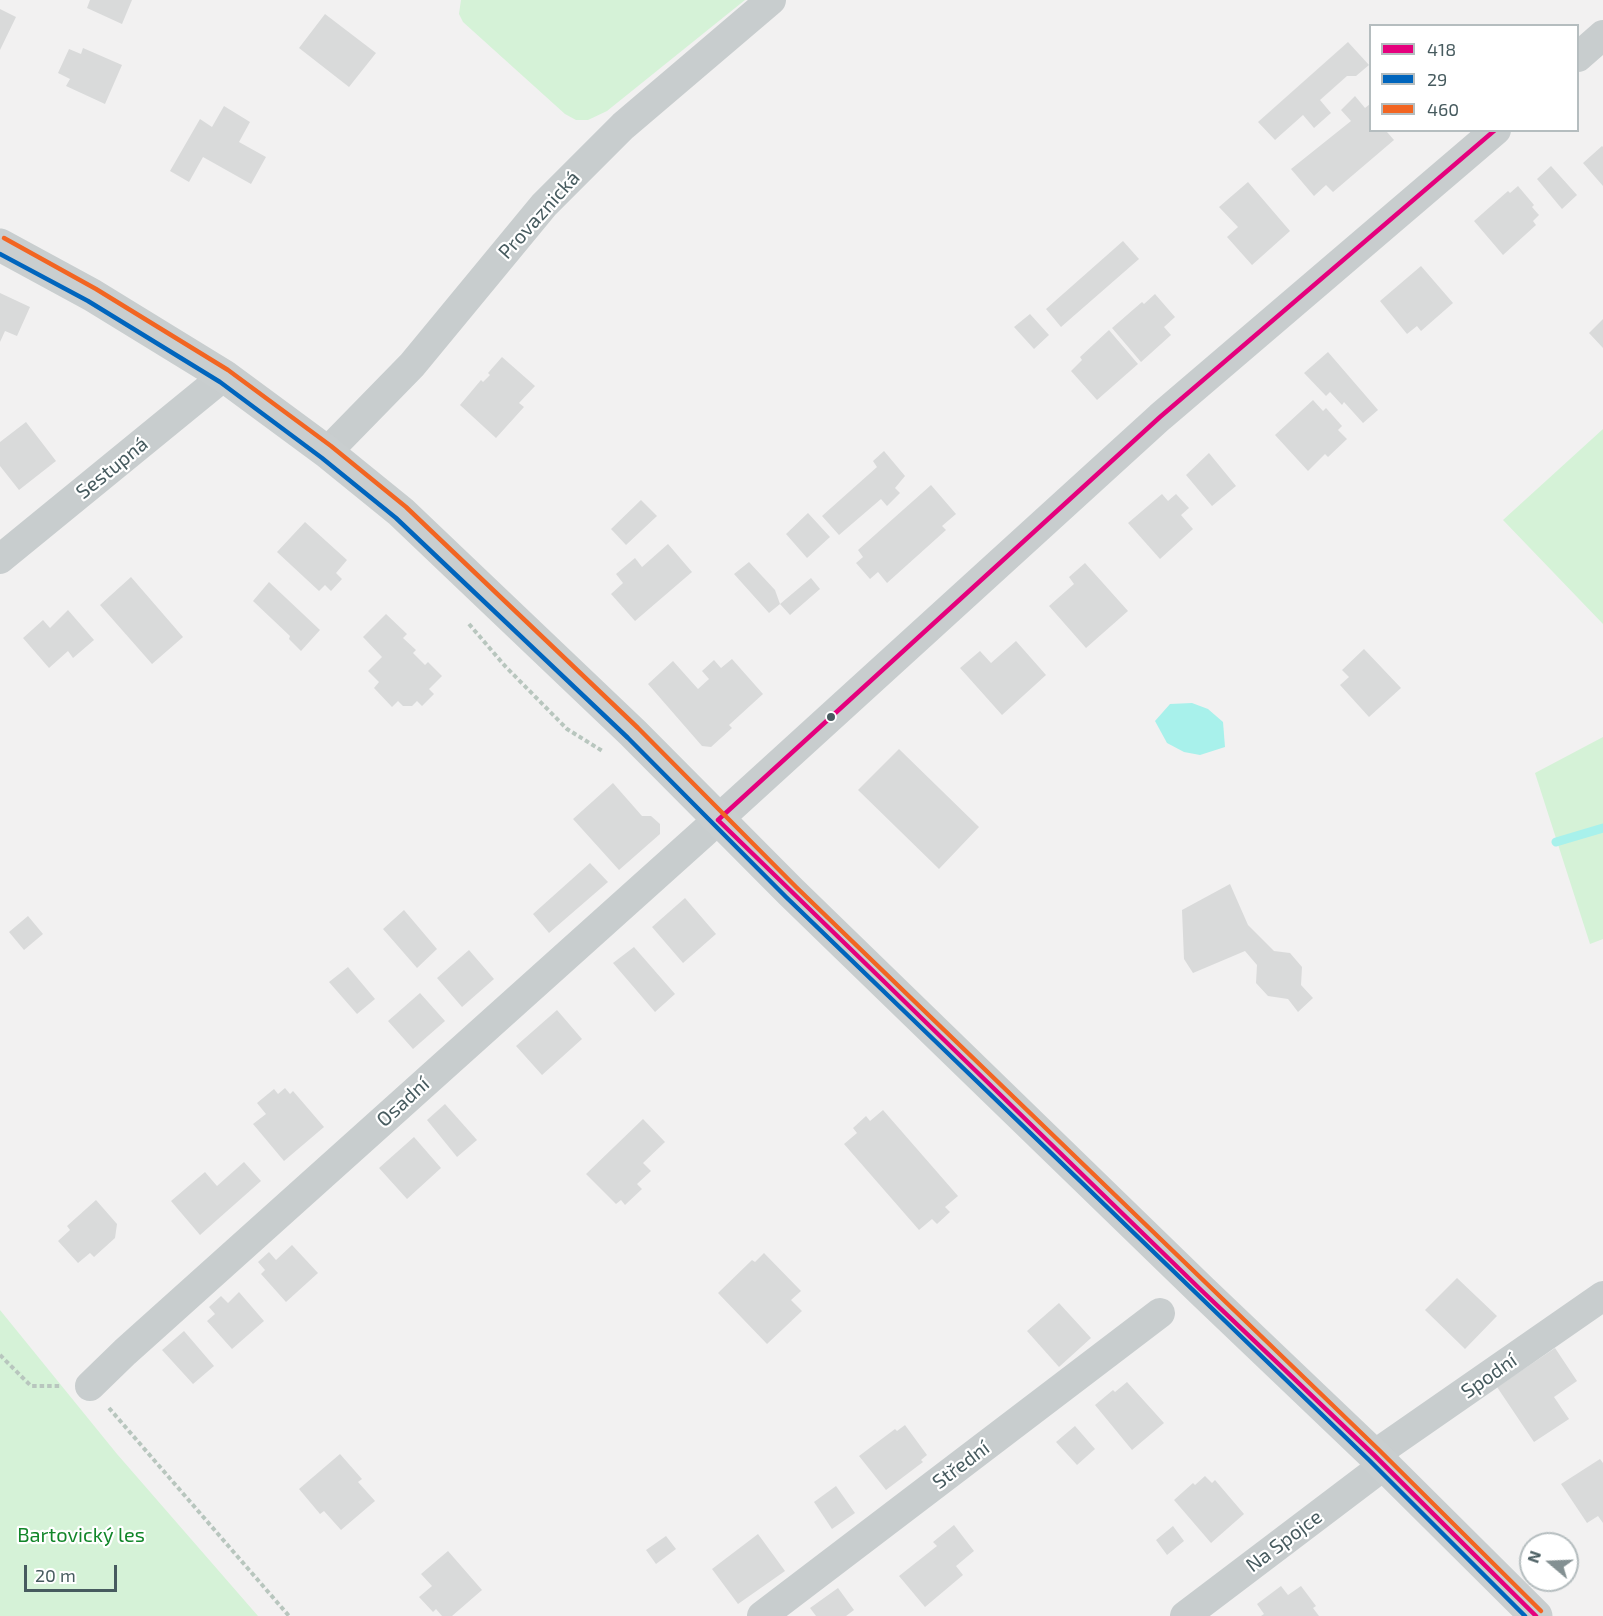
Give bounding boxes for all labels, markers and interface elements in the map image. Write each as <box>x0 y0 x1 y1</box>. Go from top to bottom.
legend <box>1369 24 1579 132</box>
text: 418 <box>1427 38 1456 60</box>
text: 29 <box>1427 68 1447 90</box>
text: 460 <box>1427 98 1459 120</box>
street label: Provaznická <box>493 166 585 264</box>
street label: Sestupná <box>71 432 153 504</box>
unlabelled marker <box>825 711 837 723</box>
street label: Osadní <box>372 1072 434 1132</box>
street label: Spodní <box>1457 1348 1521 1404</box>
street label: Střední <box>928 1436 994 1494</box>
street label: Na Spojce <box>1241 1505 1327 1577</box>
park label: Bartovický les <box>17 1523 145 1547</box>
north arrow <box>1519 1532 1579 1592</box>
text: N <box>1523 1548 1544 1565</box>
scale bar <box>27 1553 120 1591</box>
text: 20 m <box>35 1564 76 1586</box>

